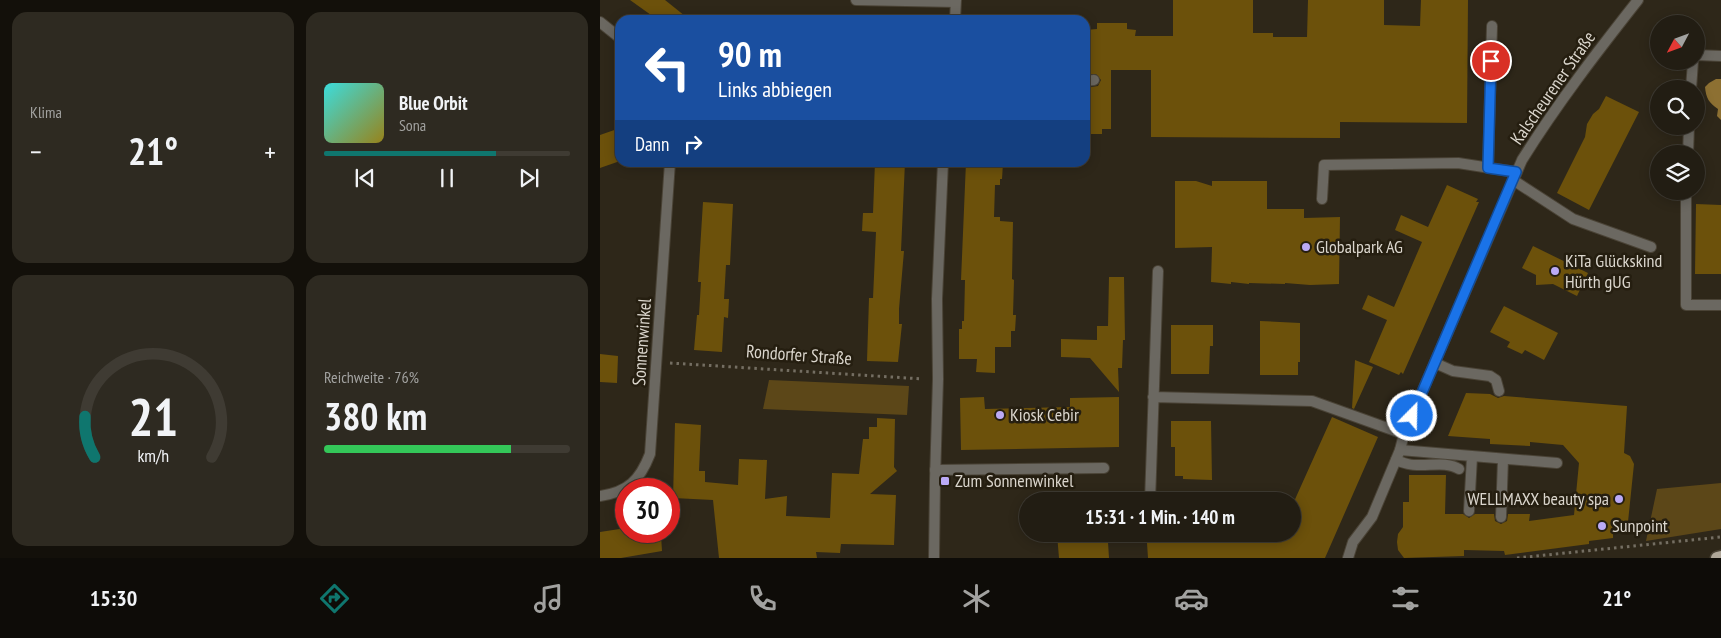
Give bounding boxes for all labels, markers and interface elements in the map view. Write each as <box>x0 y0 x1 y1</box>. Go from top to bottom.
north arrow <box>1650 15 1705 70</box>
map controls <box>1650 15 1705 200</box>
street label: Kalscheurener Straße <box>1505 27 1600 149</box>
text: 90 m <box>718 31 782 77</box>
icon: left <box>635 35 700 100</box>
pin <box>1470 40 1512 82</box>
icon: arrive <box>1477 47 1505 75</box>
text: Links abbiegen <box>718 75 832 103</box>
button: search <box>1650 80 1705 135</box>
text: Blue Orbit <box>399 91 468 115</box>
text: Klima <box>30 102 62 122</box>
text: Sona <box>399 115 426 135</box>
text: 21° <box>128 126 178 175</box>
icon: right <box>679 130 707 158</box>
text: Dann <box>635 132 669 156</box>
text: − <box>30 133 42 170</box>
text: + <box>264 133 276 170</box>
button: layers <box>1650 145 1705 200</box>
icon: previous <box>351 164 379 192</box>
icon: pause <box>433 164 461 192</box>
icon: next <box>515 164 543 192</box>
place label: Globalpark AG <box>1316 235 1403 258</box>
marker: Globalpark AG <box>1300 241 1312 253</box>
place label: KiTa Glückskind Hürth gUG <box>1565 249 1662 293</box>
marker: KiTa Glückskind Hürth gUG <box>1549 265 1561 277</box>
street label: Sonnenwinkel <box>627 297 656 386</box>
street label: Rondorfer Straße <box>745 339 853 370</box>
text: Reichweite · 76% <box>324 367 419 387</box>
text: 21 <box>128 383 178 450</box>
position arrow <box>1385 389 1437 441</box>
text: 380 km <box>324 391 427 440</box>
place label: Kiosk Cebir <box>1010 403 1079 426</box>
marker: Kiosk Cebir <box>994 409 1006 421</box>
text: km/h <box>137 444 169 467</box>
place label: Zum Sonnenwinkel <box>955 469 1074 492</box>
marker: Zum Sonnenwinkel <box>939 475 951 487</box>
speed limit sign: 30 <box>615 478 680 543</box>
place label: WELLMAXX beauty spa <box>1468 487 1609 510</box>
marker: WELLMAXX beauty spa <box>1613 493 1625 505</box>
text: 15:31 · 1 Min. · 140 m <box>1085 505 1235 529</box>
place label: Sunpoint <box>1612 514 1668 537</box>
marker: Sunpoint <box>1596 520 1608 532</box>
icon: directions <box>317 581 352 616</box>
icon: music <box>531 581 566 616</box>
icon: phone <box>745 581 780 616</box>
icon: climate <box>959 581 994 616</box>
icon: car <box>1174 581 1209 616</box>
icon: filters <box>1388 581 1423 616</box>
text: 15:30 <box>90 584 137 612</box>
text: 21° <box>1602 584 1631 612</box>

